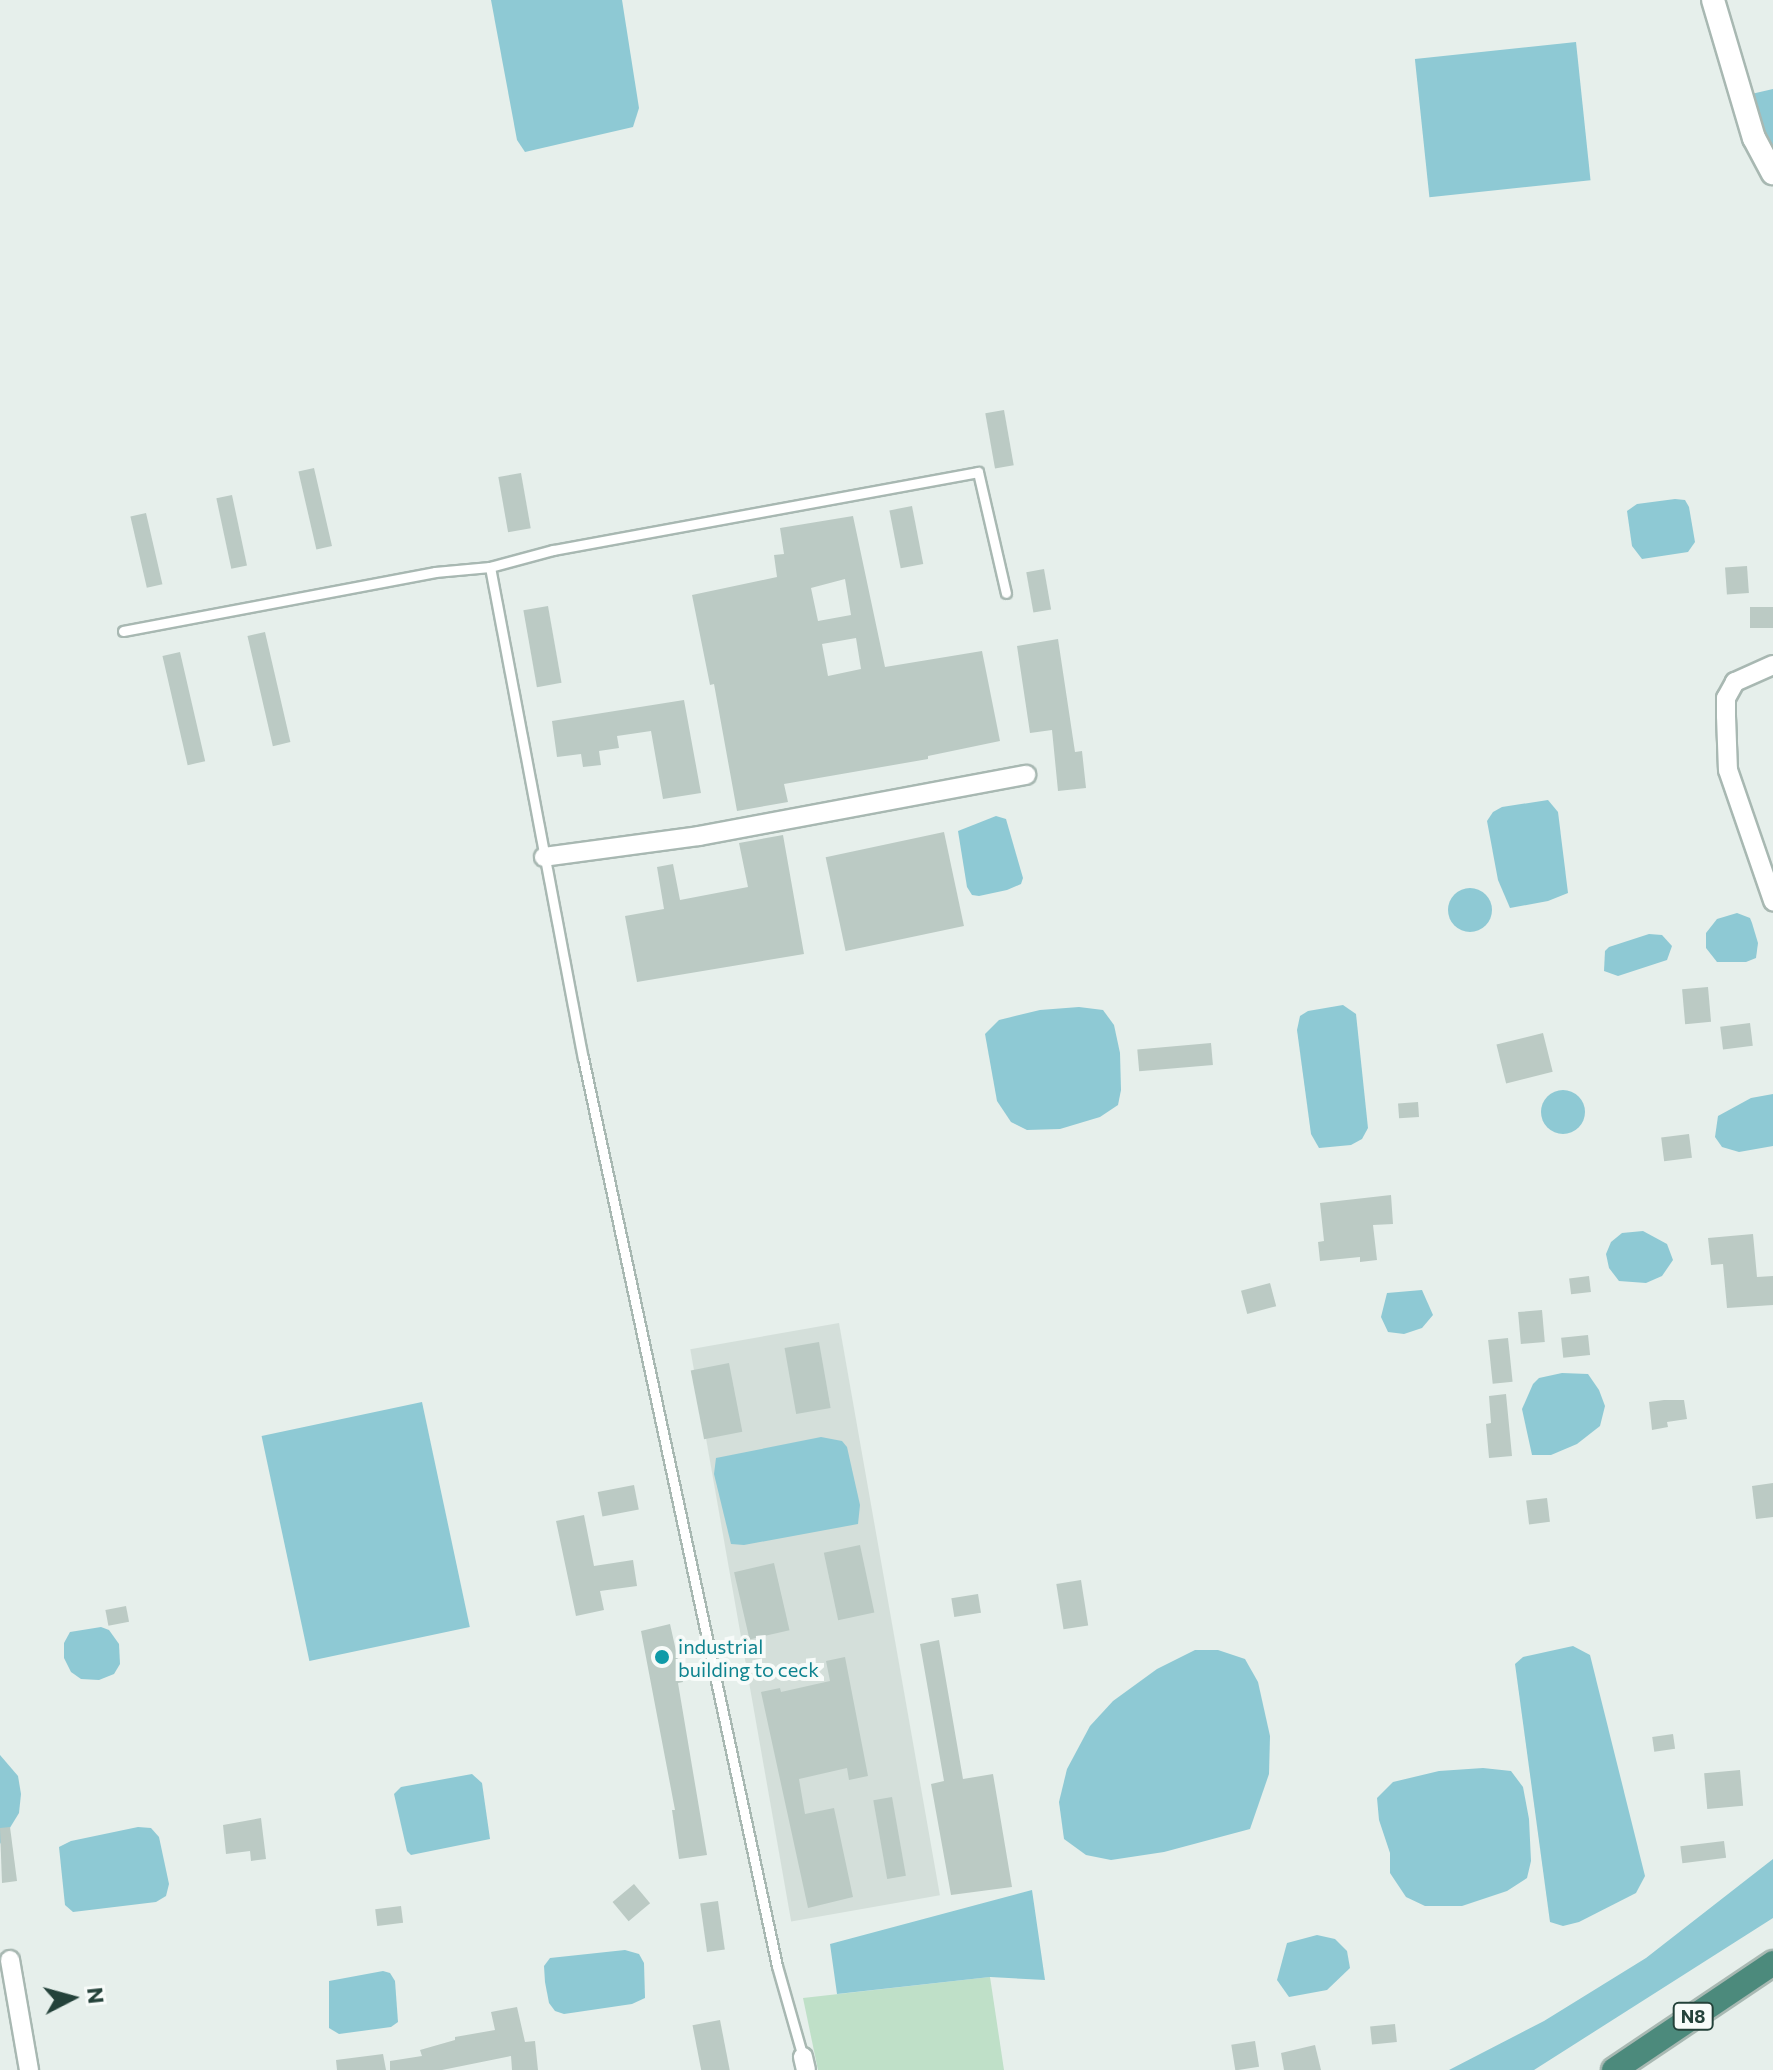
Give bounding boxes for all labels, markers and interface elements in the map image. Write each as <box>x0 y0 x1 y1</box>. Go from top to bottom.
place label: industrial building to ceck <box>678 1634 819 1681</box>
marker: industrial building to ceck <box>653 1648 671 1666</box>
north arrow <box>32 1958 112 2038</box>
text: N <box>82 1986 111 2005</box>
road number: N8 <box>1671 2002 1715 2030</box>

